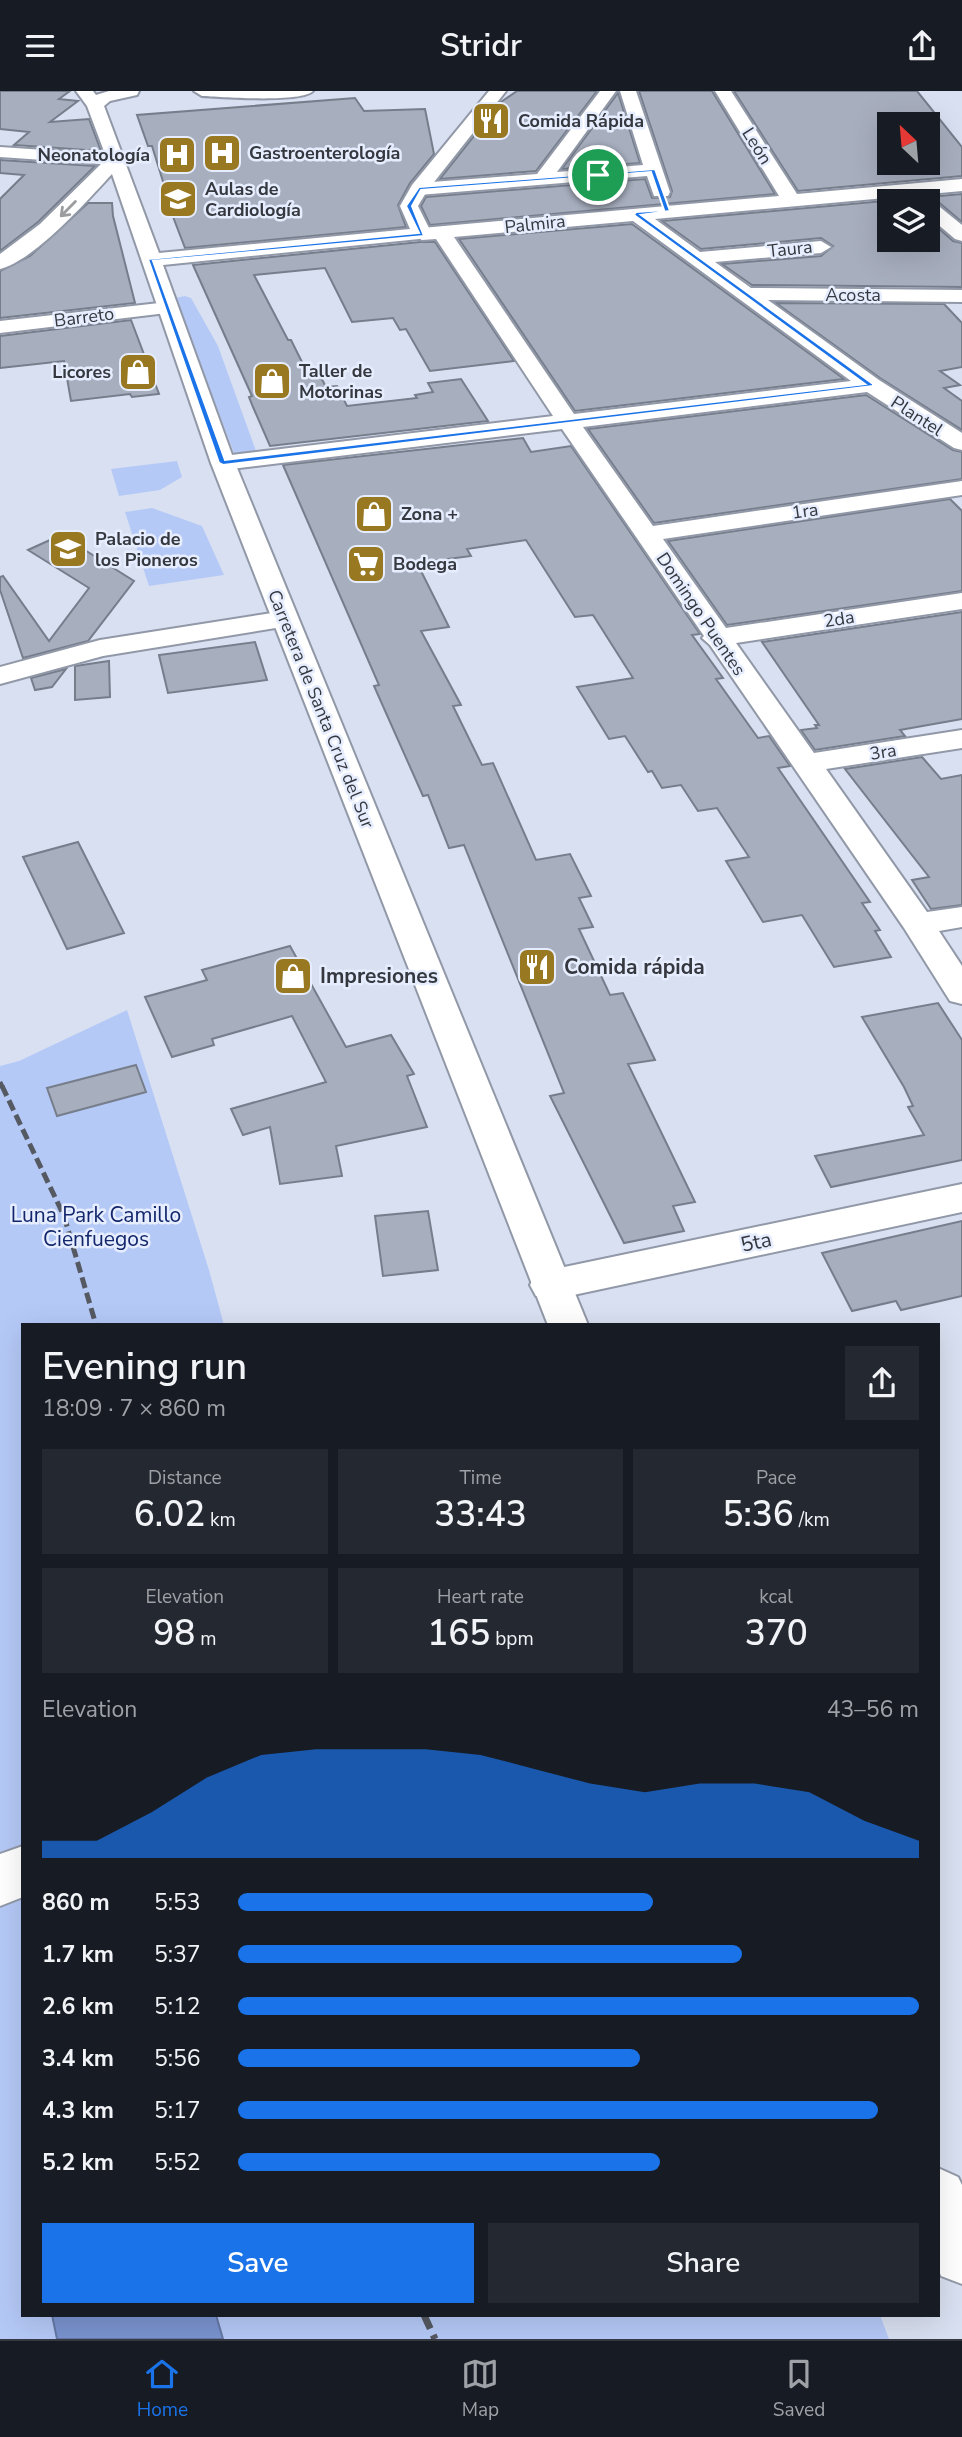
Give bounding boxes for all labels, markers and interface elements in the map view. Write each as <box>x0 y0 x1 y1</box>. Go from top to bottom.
text: Stridr <box>440 24 522 67</box>
icon: menu <box>21 27 59 65</box>
icon: share <box>903 27 941 65</box>
restaurant icon: Comida Rápida <box>470 100 512 142</box>
place label: Comida Rápida <box>518 109 644 133</box>
north arrow <box>877 112 940 175</box>
map controls <box>877 112 940 252</box>
street label: León <box>736 123 778 169</box>
hospital icon: Gastroenterología <box>201 132 243 174</box>
hospital icon: Neonatología <box>156 134 198 176</box>
place label: Gastroenterología <box>249 141 400 165</box>
place label: Neonatología <box>38 143 150 167</box>
pin <box>568 145 628 205</box>
icon: arrive <box>579 156 617 194</box>
place label: Aulas de Cardiología <box>205 177 301 222</box>
school or university icon: Aulas de Cardiología <box>157 178 199 220</box>
button: layers <box>877 189 940 252</box>
one-way arrow <box>60 200 77 217</box>
street label: Palmira <box>503 209 567 239</box>
street label: Taura <box>766 235 814 263</box>
street label: Acosta <box>825 283 881 307</box>
street label: Barreto <box>53 301 115 333</box>
shop icon: Licores <box>117 351 159 393</box>
place label: Taller de Motorinas <box>299 359 383 404</box>
place label: Licores <box>52 360 111 384</box>
shop icon: Taller de Motorinas <box>251 360 293 402</box>
street label: Plantel <box>886 390 948 442</box>
shop icon: Zona + <box>353 493 395 535</box>
street label: 1ra <box>790 497 820 525</box>
place label: Zona + <box>401 502 458 526</box>
place label: Palacio de los Pioneros <box>95 527 198 572</box>
school or university icon: Palacio de los Pioneros <box>47 528 89 570</box>
supermarket icon: Bodega <box>345 543 387 585</box>
street label: Domingo Puentes <box>651 548 751 680</box>
place label: Bodega <box>393 552 457 576</box>
street label: Carretera de Santa Cruz del Sur <box>262 586 380 832</box>
street label: 2da <box>822 605 856 633</box>
street label: 3ra <box>868 738 898 766</box>
restaurant icon: Comida rápida <box>516 946 558 988</box>
place label: Comida rápida <box>564 953 705 981</box>
shop icon: Impresiones <box>272 955 314 997</box>
place label: Impresiones <box>320 962 438 990</box>
park label: Luna Park Camillo Cienfuegos <box>11 1201 181 1253</box>
street label: 5ta <box>738 1225 774 1259</box>
text: Evening run <box>42 1341 247 1392</box>
button: share <box>845 1346 919 1420</box>
text: 18:09 · 7 × 860 m <box>42 1393 226 1424</box>
text: Distance <box>148 1465 222 1491</box>
text: Time <box>459 1465 502 1491</box>
text: Pace <box>756 1465 796 1491</box>
text: 6.02 <box>134 1491 205 1538</box>
text: 33:43 <box>434 1491 527 1538</box>
text: 5:36 <box>723 1491 794 1538</box>
text: km <box>205 1507 236 1533</box>
text: /km <box>794 1507 830 1533</box>
text: Elevation <box>145 1584 224 1610</box>
text: Heart rate <box>437 1584 524 1610</box>
text: kcal <box>759 1584 793 1610</box>
text: 98 <box>153 1610 195 1657</box>
text: 165 <box>427 1610 490 1657</box>
text: 370 <box>745 1610 808 1657</box>
text: m <box>195 1626 216 1652</box>
text: bpm <box>490 1626 534 1652</box>
text: Elevation <box>42 1694 137 1725</box>
text: 43–56 m <box>827 1694 919 1725</box>
text: 860 m <box>42 1887 110 1918</box>
text: 5:53 <box>154 1887 201 1918</box>
text: 1.7 km <box>42 1939 114 1970</box>
text: 5:37 <box>154 1939 201 1970</box>
text: 2.6 km <box>42 1991 114 2022</box>
text: 5:12 <box>154 1991 201 2022</box>
text: 3.4 km <box>42 2043 114 2074</box>
text: 5:56 <box>154 2043 201 2074</box>
text: 4.3 km <box>42 2095 114 2126</box>
text: 5:17 <box>154 2095 201 2126</box>
text: 5.2 km <box>42 2147 114 2178</box>
text: 5:52 <box>154 2147 201 2178</box>
button: Save <box>42 2223 474 2303</box>
button: Share <box>488 2223 919 2303</box>
tab: Home <box>137 2355 188 2423</box>
tab: Map <box>461 2355 499 2423</box>
tab: Saved <box>773 2355 825 2423</box>

